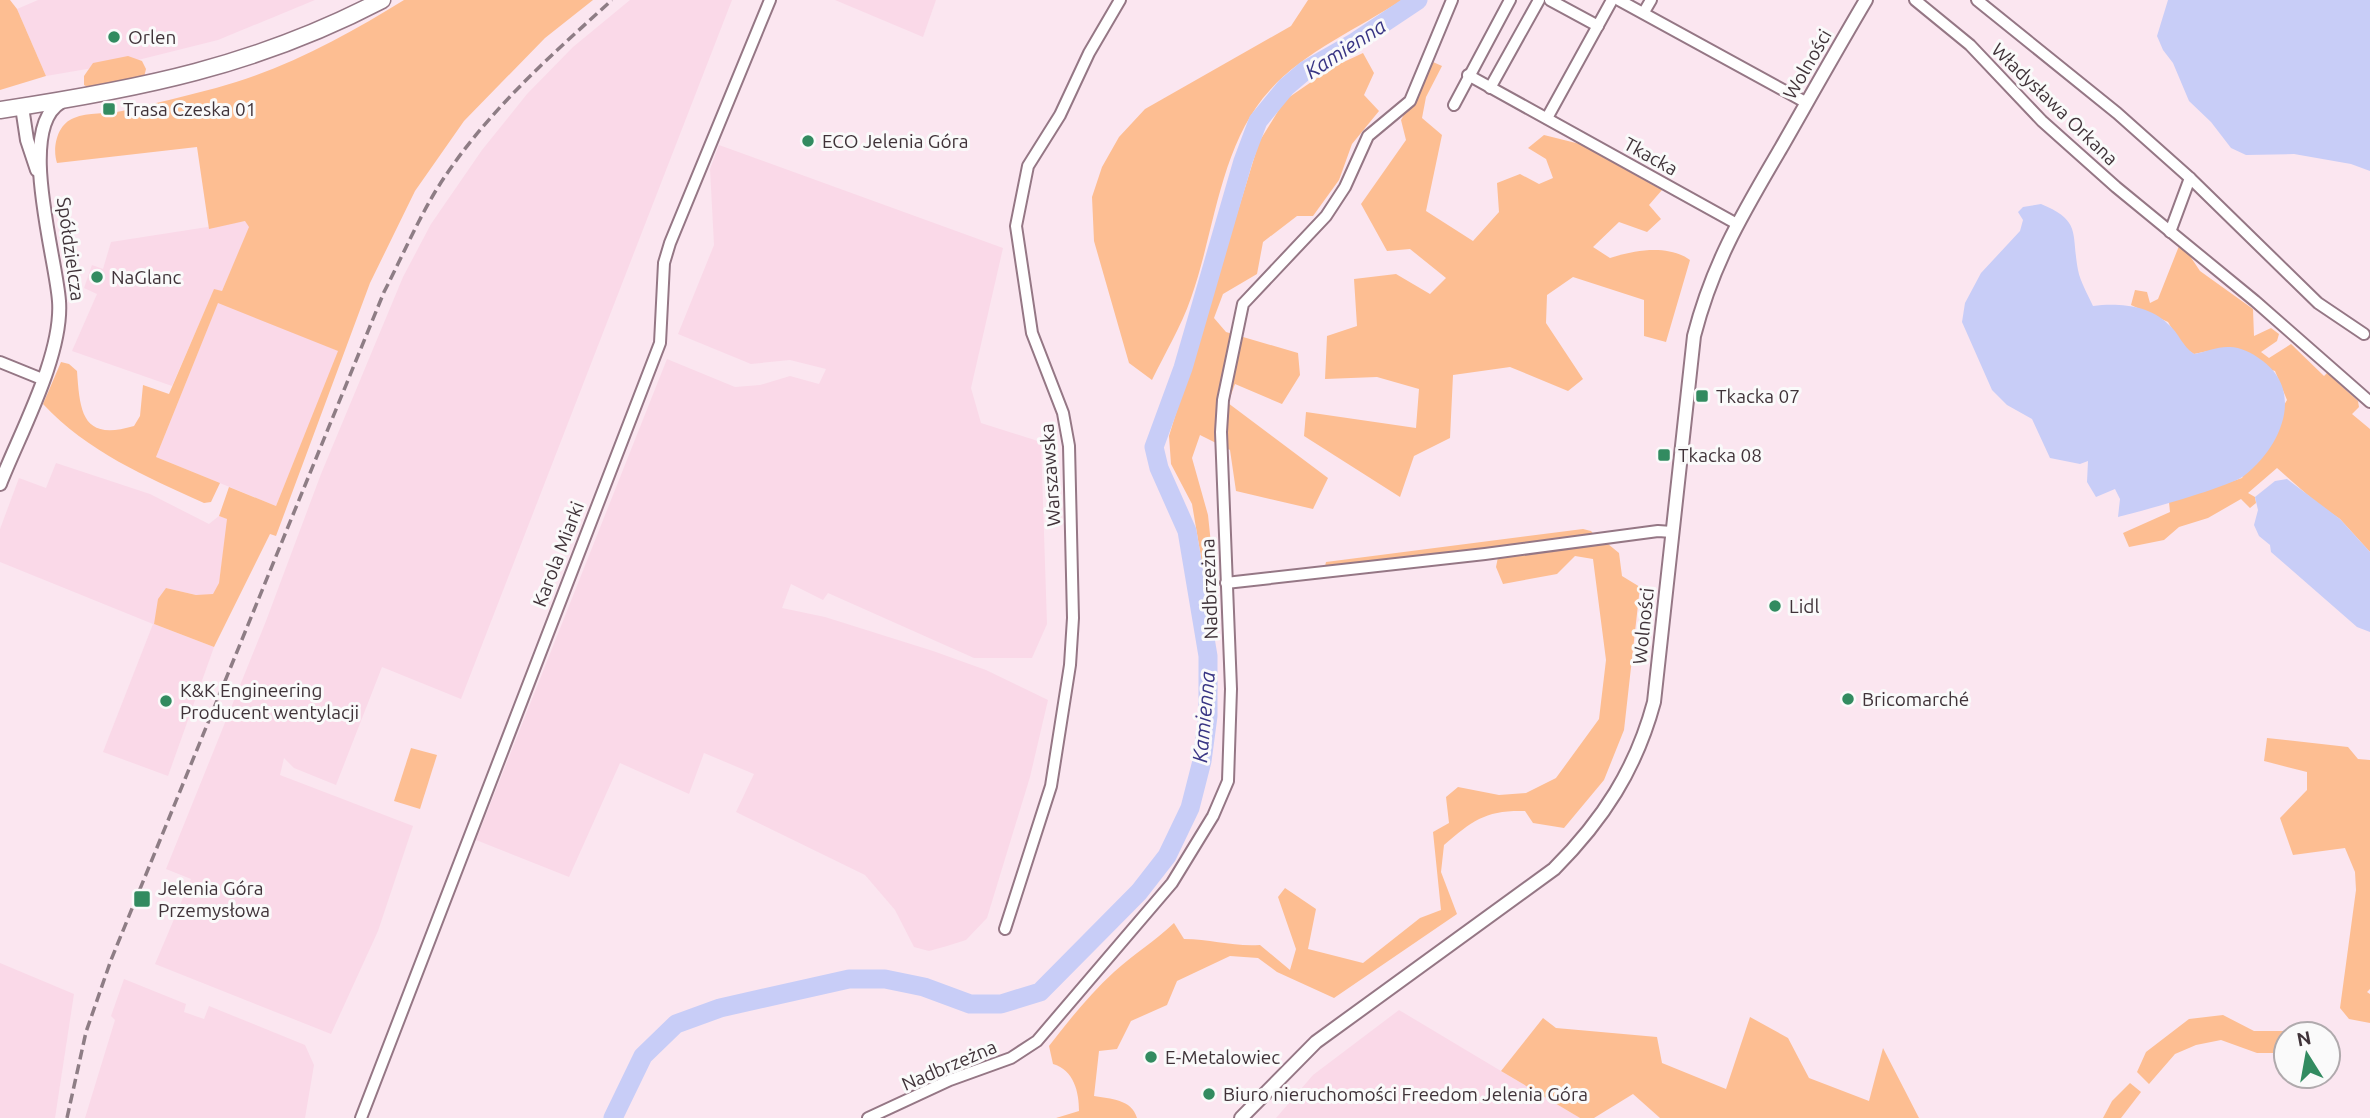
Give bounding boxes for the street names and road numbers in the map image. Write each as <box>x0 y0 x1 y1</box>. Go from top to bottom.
street label: Wolności <box>1778 25 1836 103</box>
street label: Władysława Orkana <box>1987 38 2123 170</box>
street label: Tkacka <box>1620 132 1682 180</box>
street label: Spółdzielcza <box>53 196 89 302</box>
street label: Warszawska <box>1035 423 1065 527</box>
street label: Karola Miarki <box>528 498 588 610</box>
street label: Nadbrzeżna <box>1196 538 1222 640</box>
street label: Wolności <box>1628 587 1658 665</box>
street label: Nadbrzeżna <box>898 1035 1000 1095</box>

